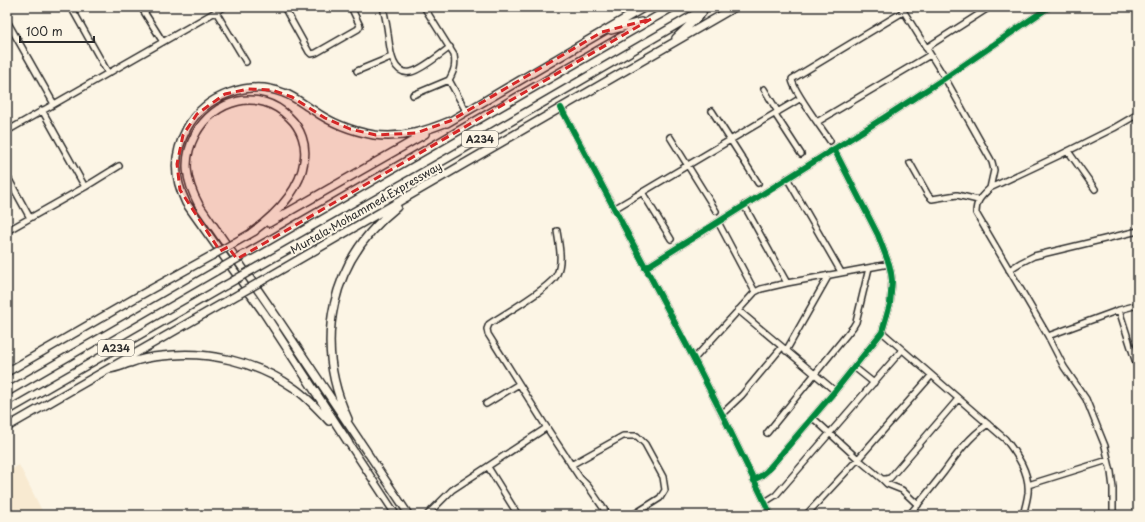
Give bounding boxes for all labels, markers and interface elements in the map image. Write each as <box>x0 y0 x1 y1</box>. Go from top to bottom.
scale bar <box>20 18 94 44</box>
text: 100 m <box>26 22 63 40</box>
road number: A234 <box>462 131 498 147</box>
street label: Murtala Mohammed Expressway <box>287 157 445 258</box>
road number: A234 <box>98 340 134 356</box>

